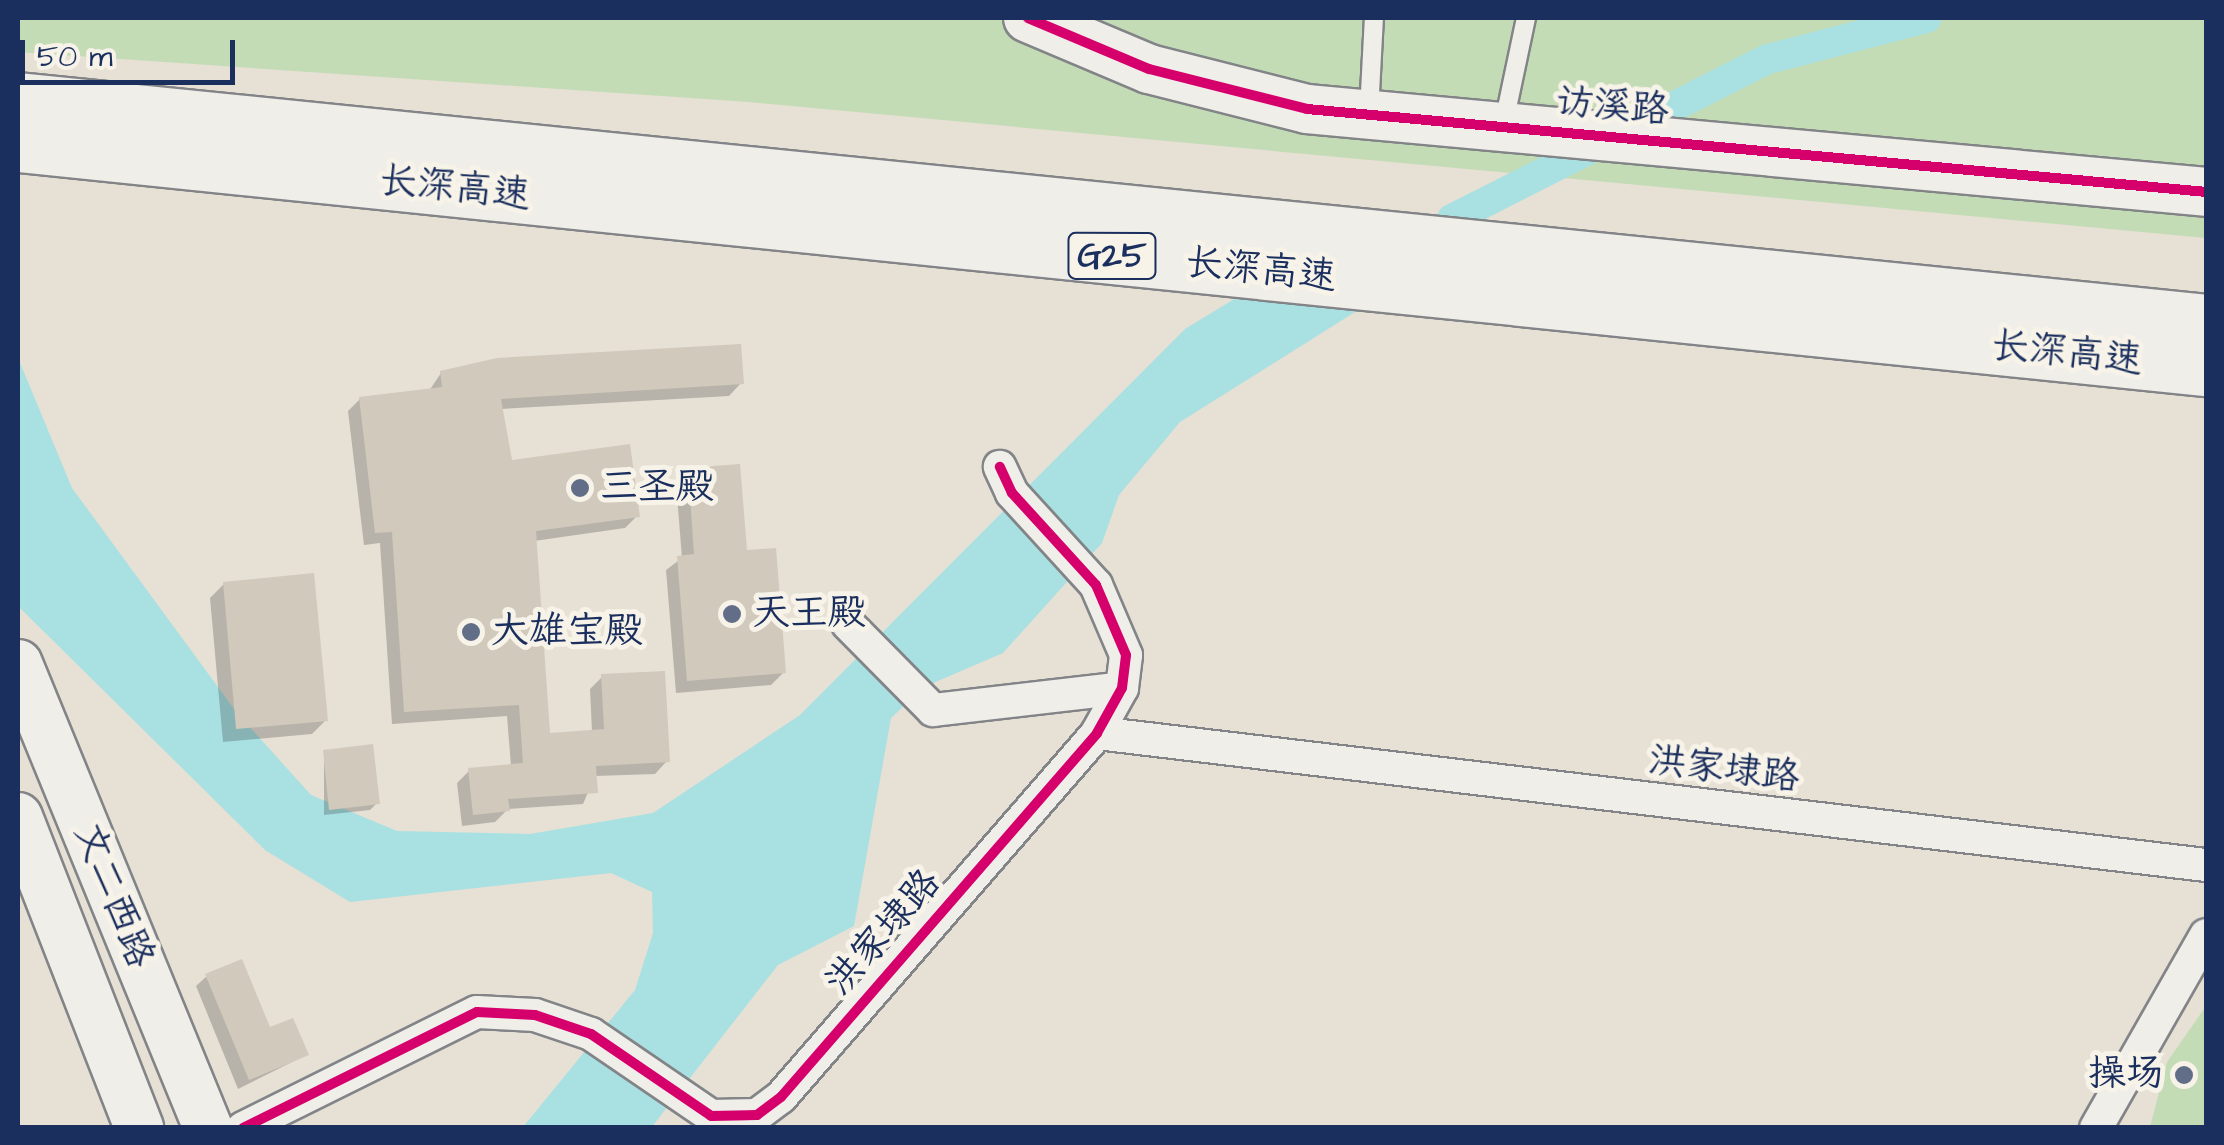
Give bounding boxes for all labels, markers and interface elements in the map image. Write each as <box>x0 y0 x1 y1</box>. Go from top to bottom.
scale bar <box>25 20 240 82</box>
text: 50 m <box>37 36 113 78</box>
street label: 访溪路 <box>1553 79 1671 135</box>
street label: 长深高速 <box>377 158 533 220</box>
road number: G25 <box>1067 226 1157 286</box>
street label: 长深高速 <box>1183 240 1339 302</box>
street label: 长深高速 <box>1989 323 2145 385</box>
place label: 三圣殿 <box>600 465 714 511</box>
marker: 三圣殿 <box>569 477 591 499</box>
place label: 天王殿 <box>752 591 866 637</box>
marker: 天王殿 <box>721 603 743 625</box>
place label: 大雄宝殿 <box>491 609 643 655</box>
marker: 大雄宝殿 <box>460 621 482 643</box>
street label: 洪家埭路 <box>1646 738 1802 802</box>
street label: 文二西路 <box>63 817 163 975</box>
street label: 洪家埭路 <box>817 861 951 1005</box>
place label: 操场 <box>2088 1052 2164 1098</box>
marker: 操场 <box>2173 1064 2195 1086</box>

